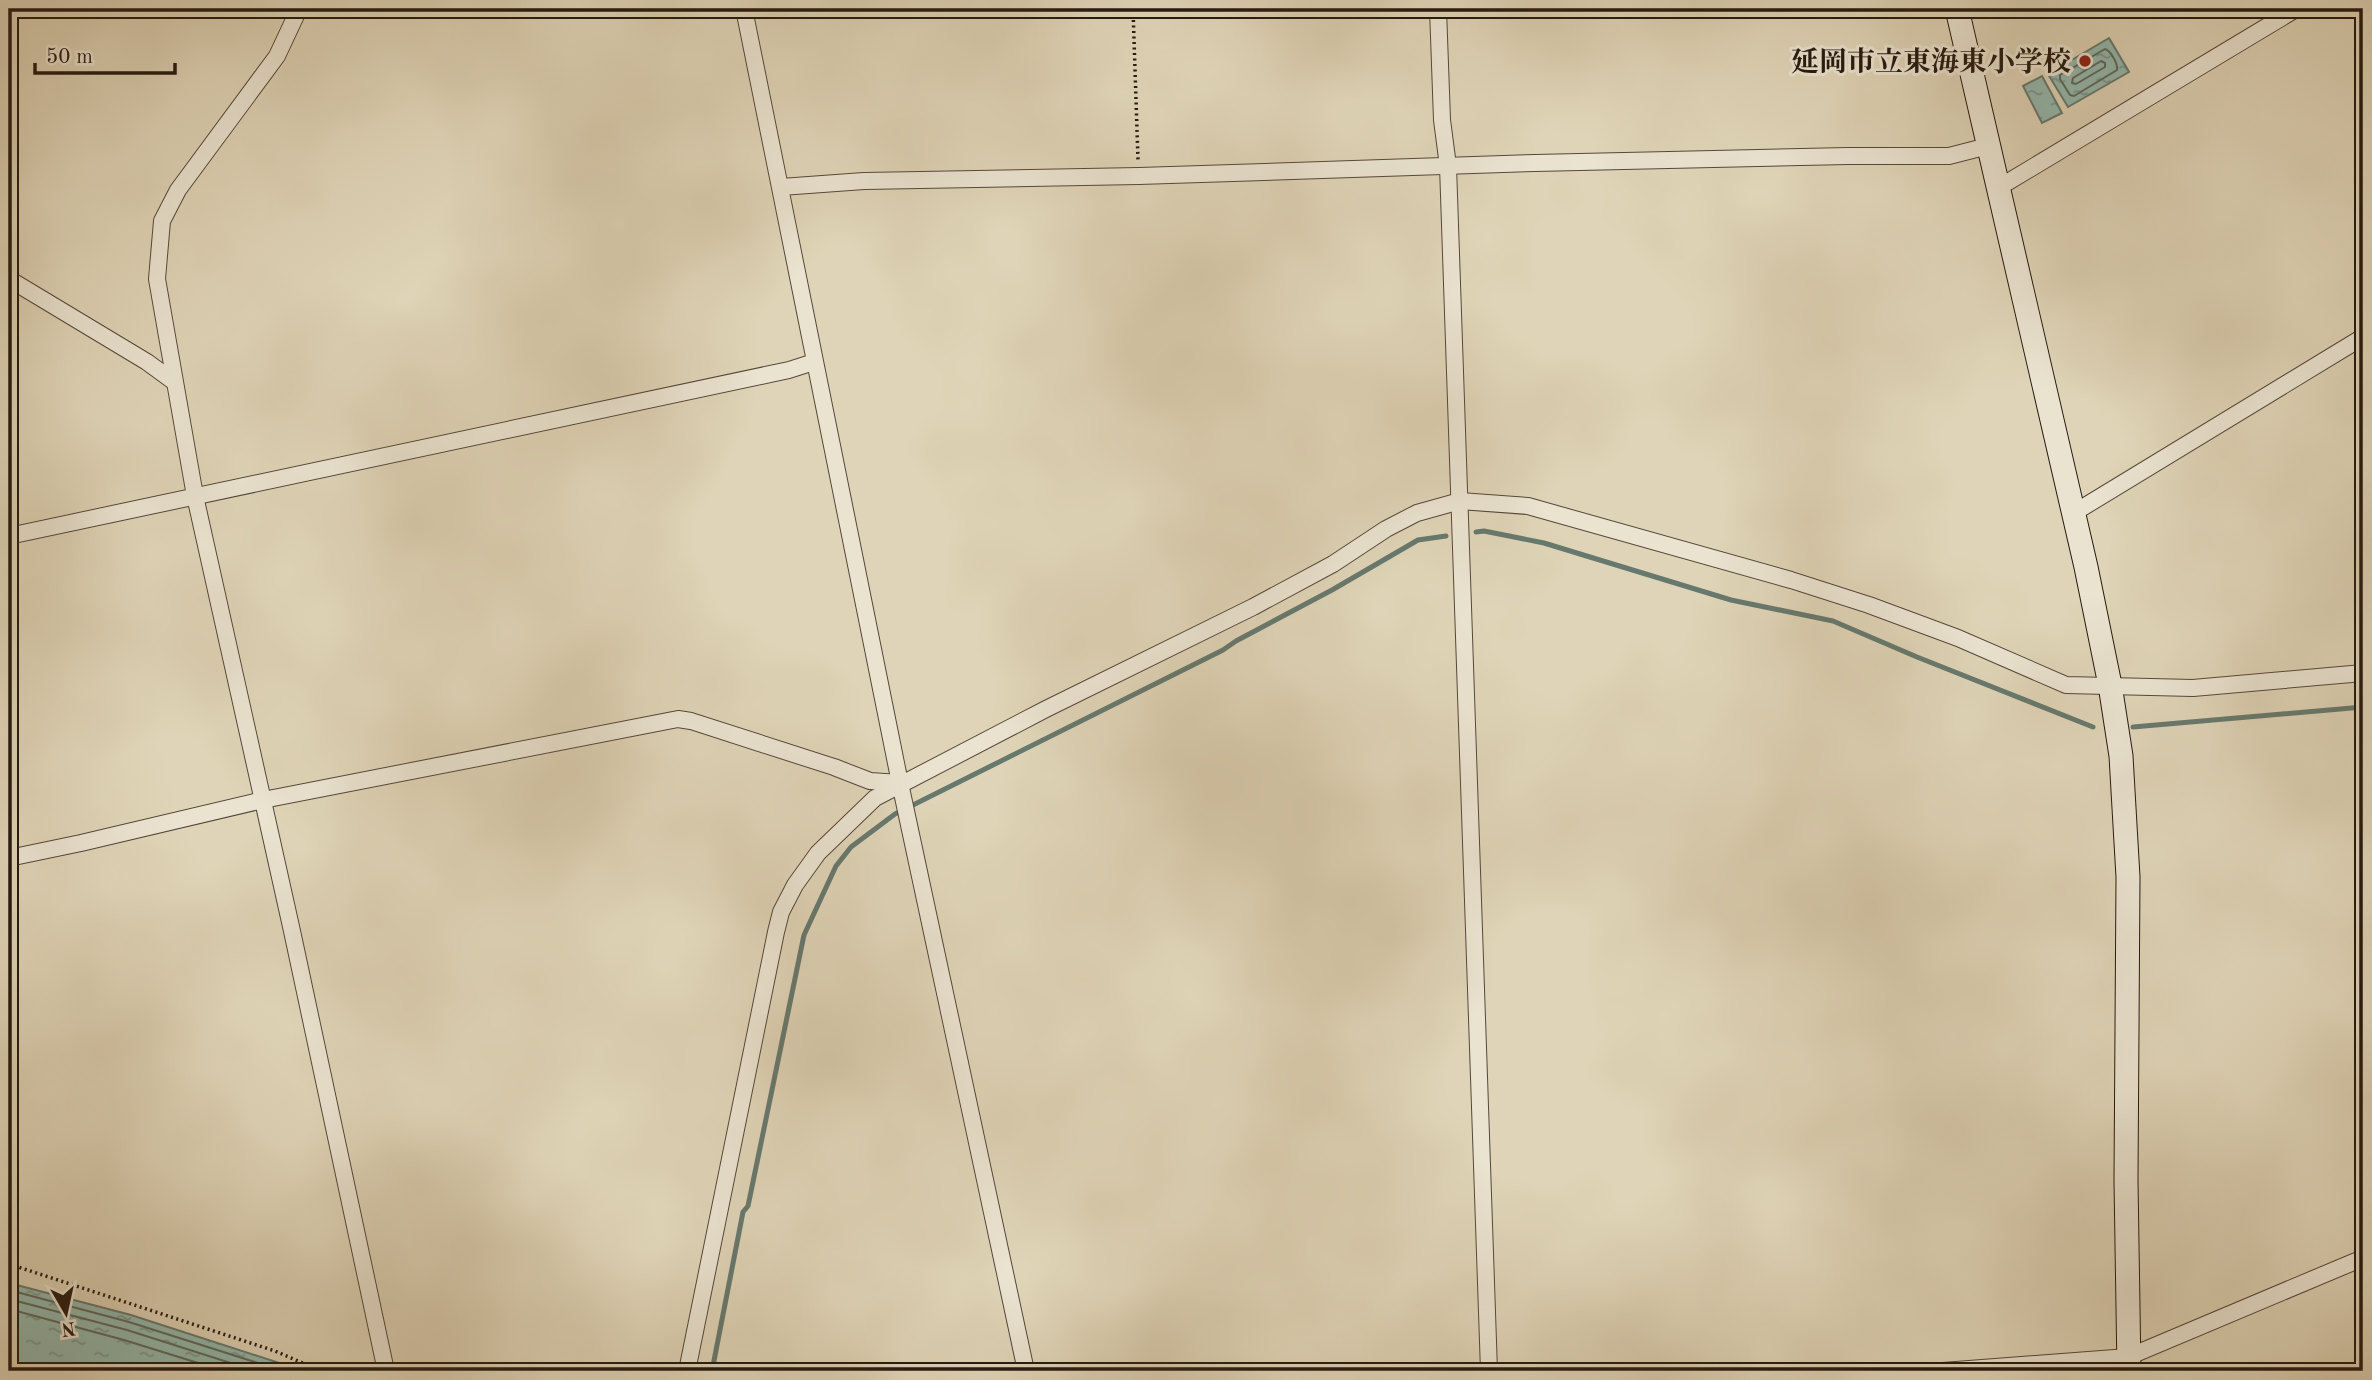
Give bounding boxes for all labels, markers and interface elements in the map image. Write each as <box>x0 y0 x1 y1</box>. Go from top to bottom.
scale bar <box>35 32 175 76</box>
place label: 延岡市立東海東小学校 <box>1791 46 2071 78</box>
text: 50 m <box>46 47 93 68</box>
marker: 延岡市立東海東小学校 <box>2077 53 2093 69</box>
north arrow <box>32 1278 102 1348</box>
text: N <box>59 1317 77 1338</box>

